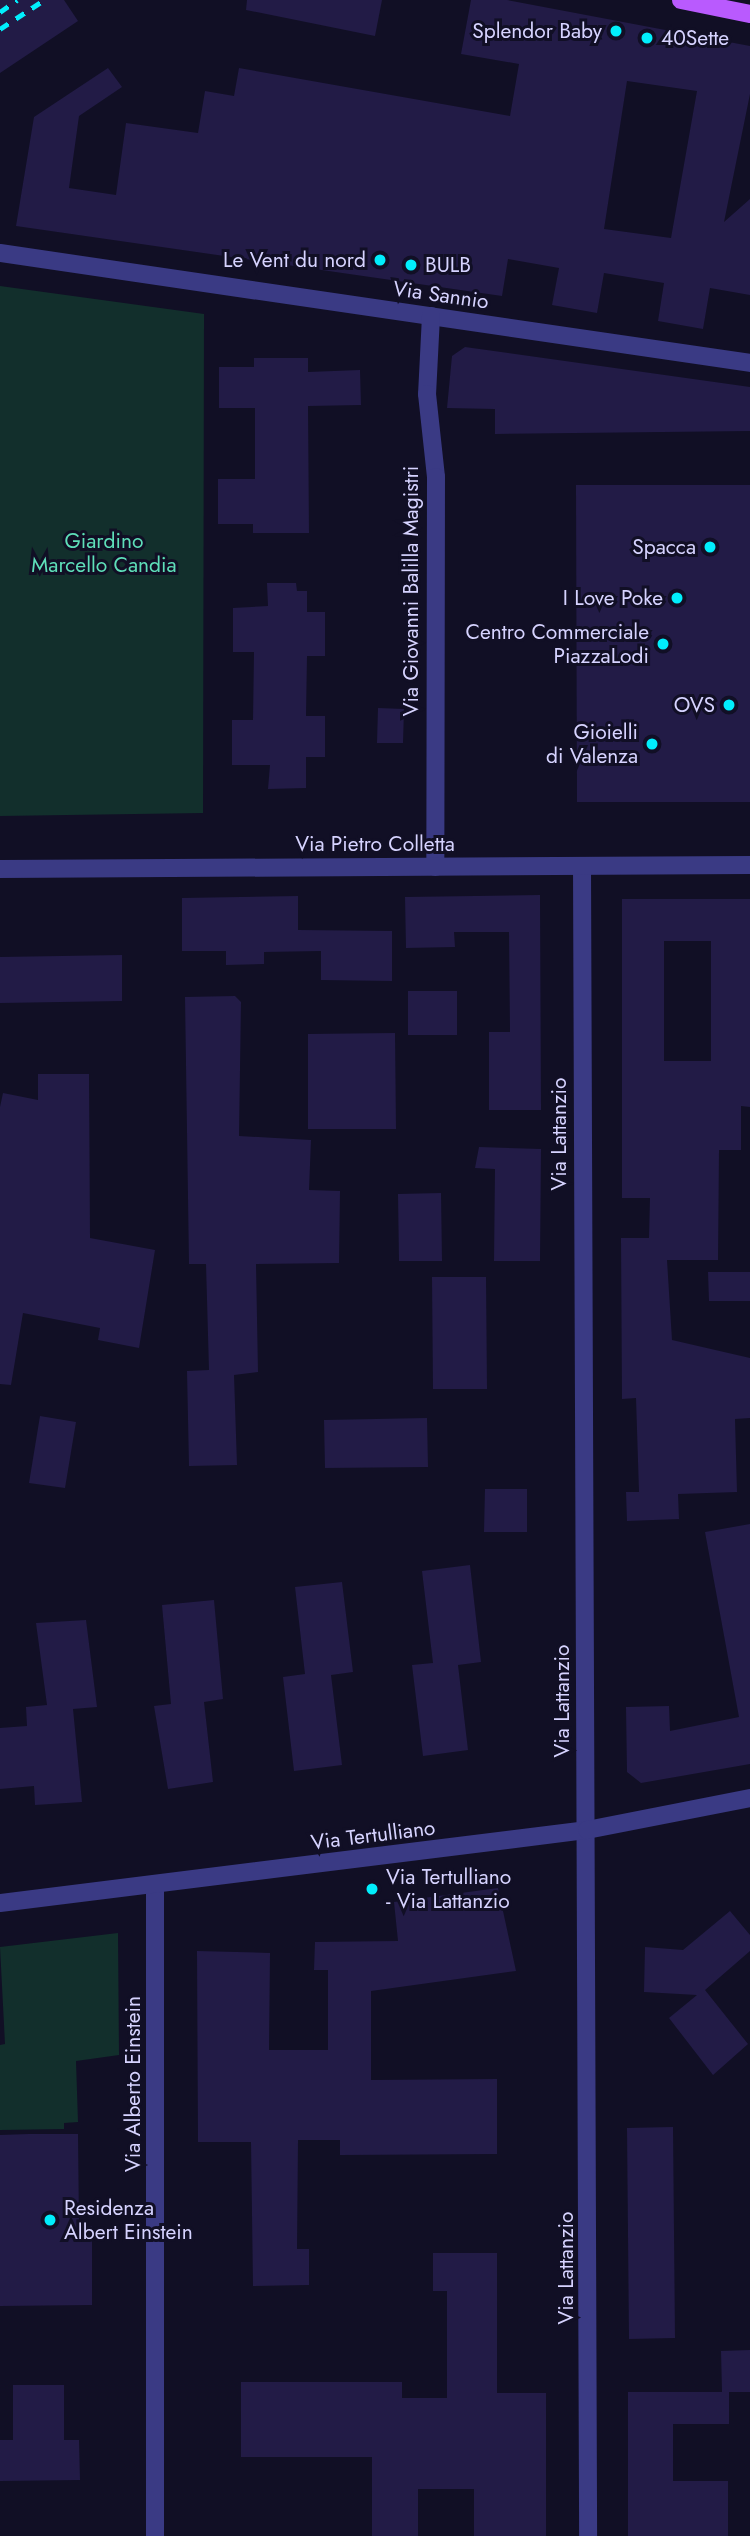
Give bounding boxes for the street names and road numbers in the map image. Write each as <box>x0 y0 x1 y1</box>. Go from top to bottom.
street label: Via Sannio <box>392 276 490 314</box>
street label: Via Giovanni Balilla Magistri <box>398 466 424 716</box>
street label: Via Pietro Colletta <box>295 831 455 857</box>
street label: Via Lattanzio <box>546 1077 572 1191</box>
street label: Via Lattanzio <box>549 1644 575 1758</box>
street label: Via Tertulliano <box>309 1815 437 1855</box>
street label: Via Alberto Einstein <box>120 1996 146 2172</box>
street label: Via Lattanzio <box>553 2211 579 2325</box>

